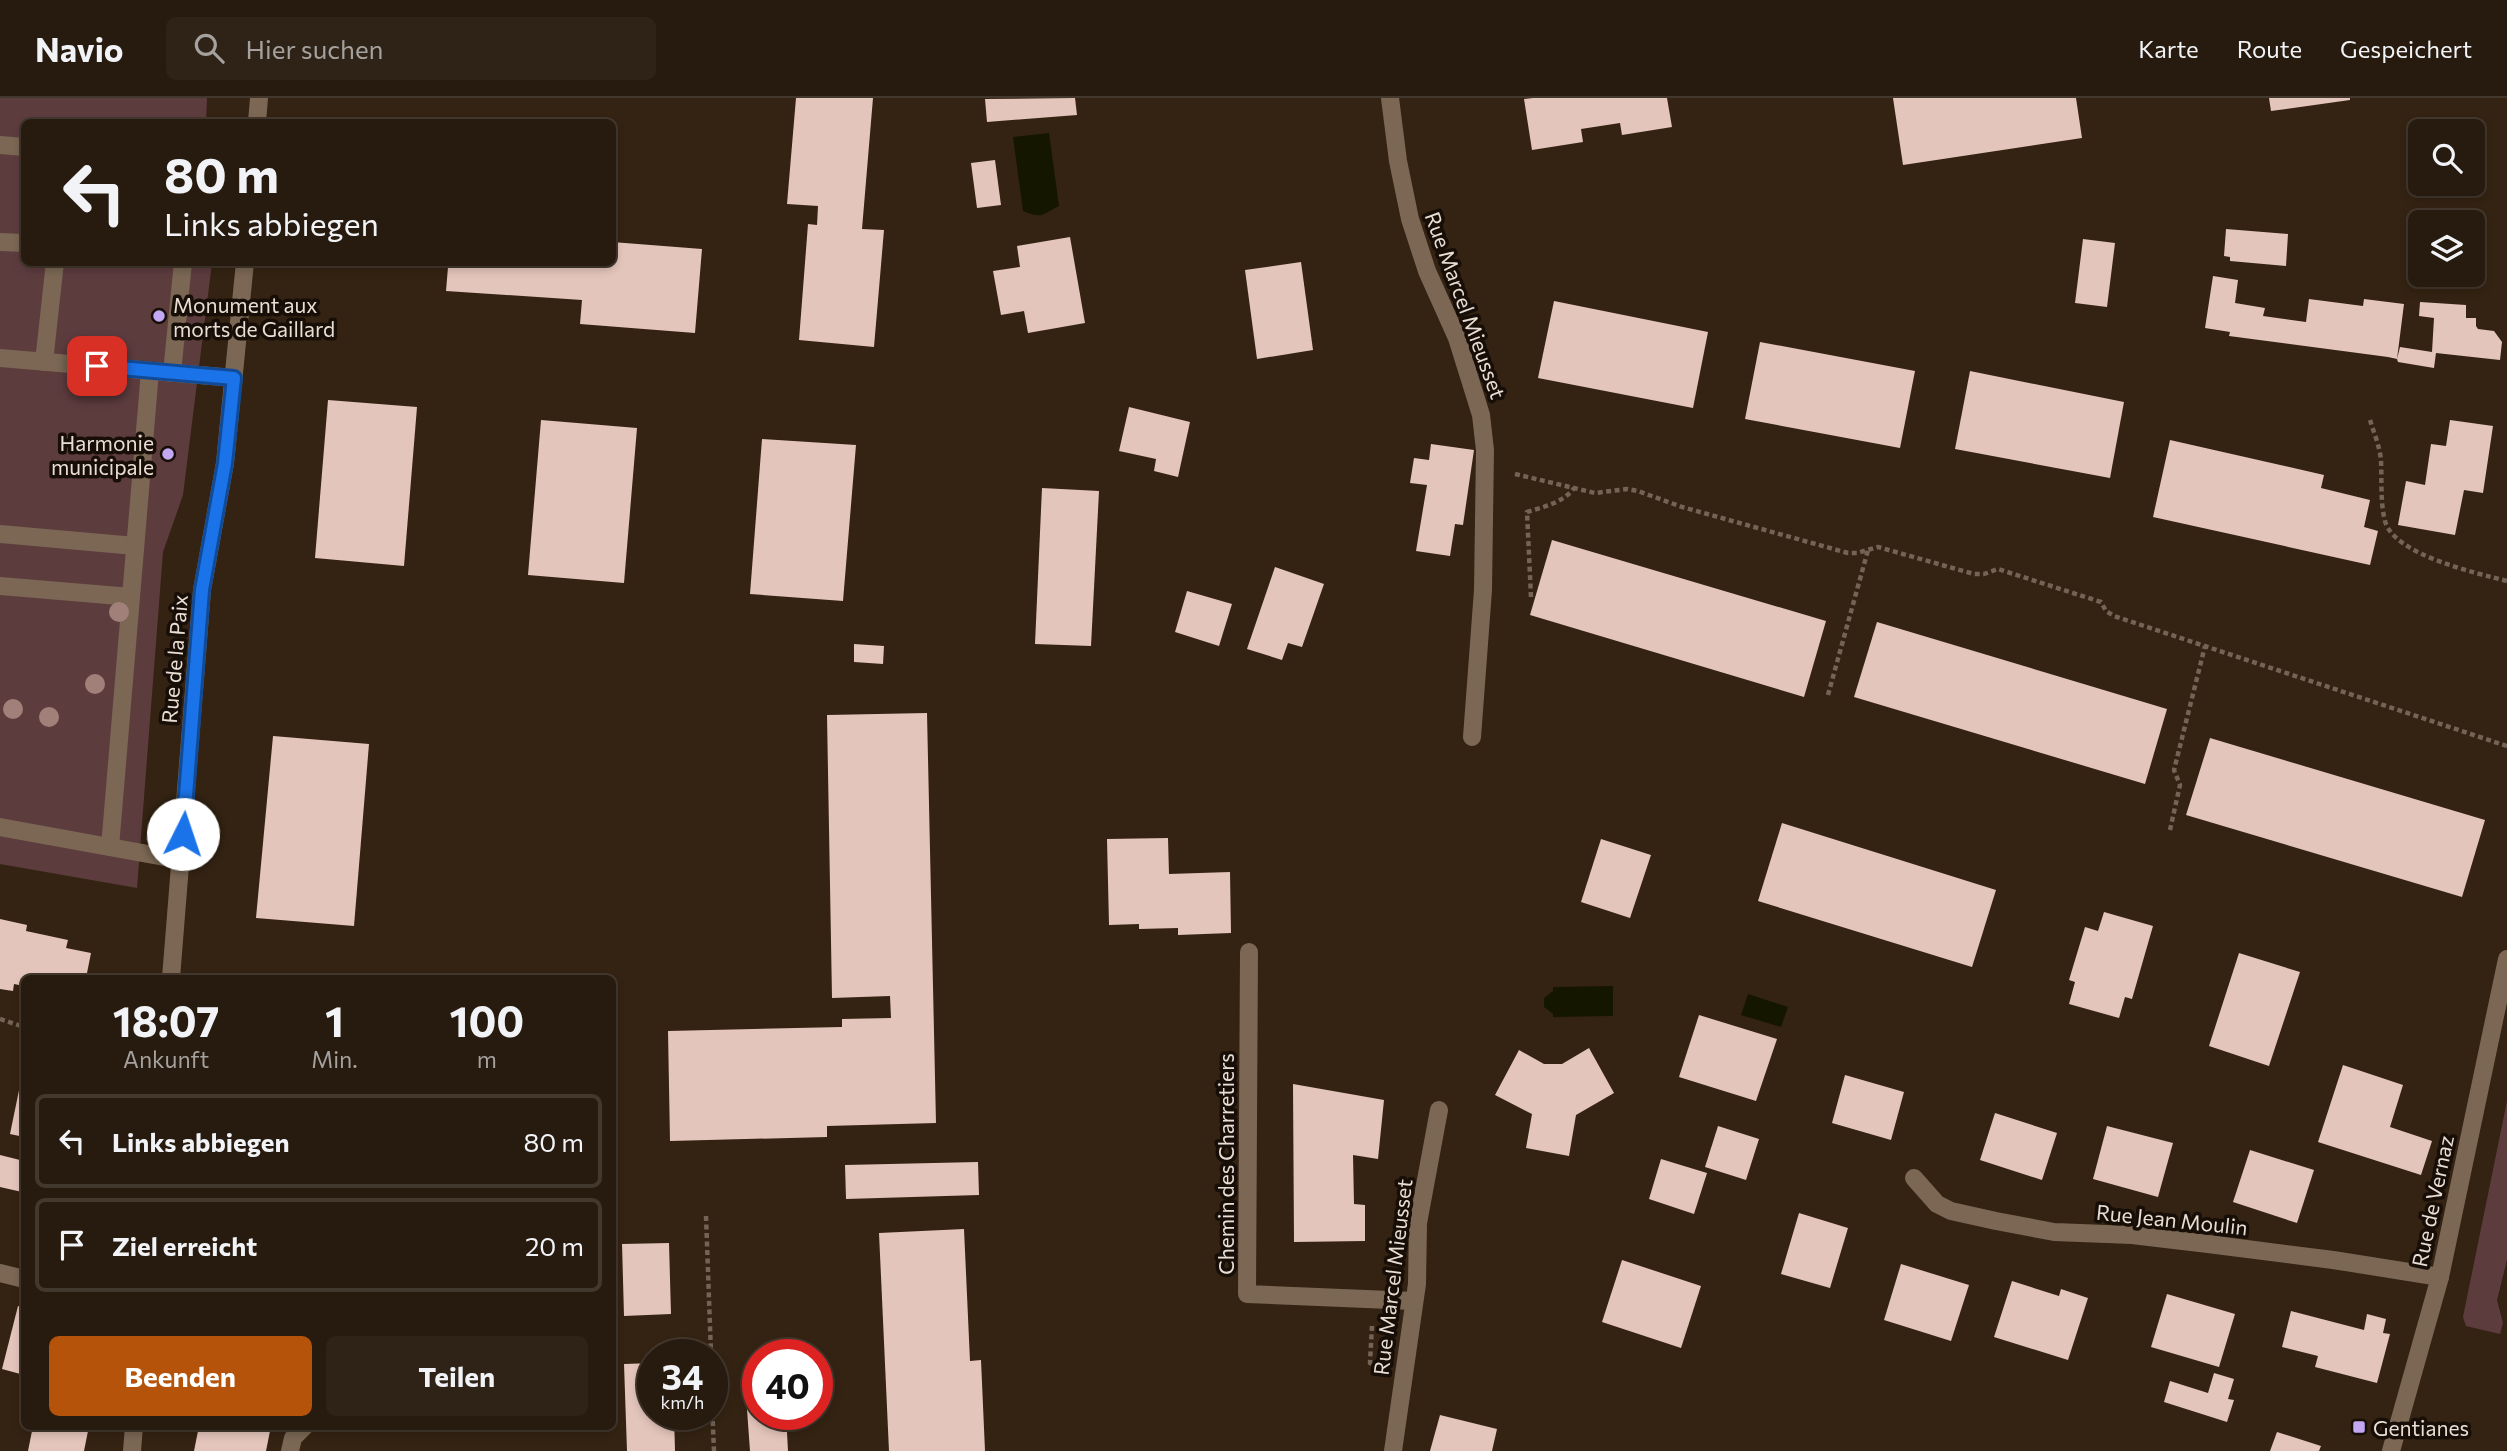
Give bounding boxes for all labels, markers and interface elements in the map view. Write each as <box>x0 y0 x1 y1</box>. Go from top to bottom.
search box <box>166 17 656 80</box>
text: Navio <box>35 28 124 69</box>
icon: search <box>190 29 228 67</box>
text: Hier suchen <box>246 33 384 64</box>
text: Karte <box>2138 34 2199 63</box>
text: Route <box>2237 34 2302 63</box>
text: Gespeichert <box>2340 34 2472 63</box>
map controls <box>2408 119 2485 287</box>
button: search <box>2408 119 2485 196</box>
text: 80 m <box>164 143 279 203</box>
icon: left <box>49 147 140 238</box>
text: Links abbiegen <box>164 203 379 243</box>
street label: Rue Marcel Mieusset <box>1420 208 1512 402</box>
button: layers <box>2408 210 2485 287</box>
place label: Monument aux morts de Gaillard <box>173 292 335 341</box>
marker: Monument aux morts de Gaillard <box>151 308 167 324</box>
pin <box>67 336 127 396</box>
icon: arrive <box>78 347 116 385</box>
place label: Harmonie municipale <box>51 430 154 479</box>
marker: Harmonie municipale <box>160 446 176 462</box>
street label: Rue de la Paix <box>156 594 192 724</box>
position arrow <box>146 797 220 871</box>
text: 18:07 <box>113 994 219 1046</box>
text: 1 <box>325 994 344 1046</box>
text: 100 <box>449 994 524 1046</box>
text: Ankunft <box>123 1045 209 1073</box>
text: Min. <box>311 1045 358 1073</box>
text: m <box>477 1045 497 1073</box>
street label: Chemin des Charretiers <box>1213 1053 1238 1275</box>
icon: left <box>53 1122 91 1160</box>
text: Links abbiegen <box>112 1126 290 1157</box>
text: 80 m <box>524 1126 584 1157</box>
street label: Rue de Vernaz <box>2406 1133 2458 1269</box>
street label: Rue Marcel Mieusset <box>1368 1177 1416 1377</box>
street label: Rue Jean Moulin <box>2095 1199 2249 1239</box>
icon: arrive <box>53 1226 91 1264</box>
text: Ziel erreicht <box>112 1230 257 1261</box>
text: 20 m <box>525 1230 584 1261</box>
button: Beenden <box>49 1336 312 1416</box>
button: Teilen <box>326 1336 588 1416</box>
speed limit sign: 40 <box>742 1339 833 1430</box>
text: 34 <box>662 1354 703 1397</box>
text: km/h <box>661 1391 704 1413</box>
place label: Gentianes <box>2373 1415 2469 1440</box>
marker: Gentianes <box>2351 1419 2367 1435</box>

